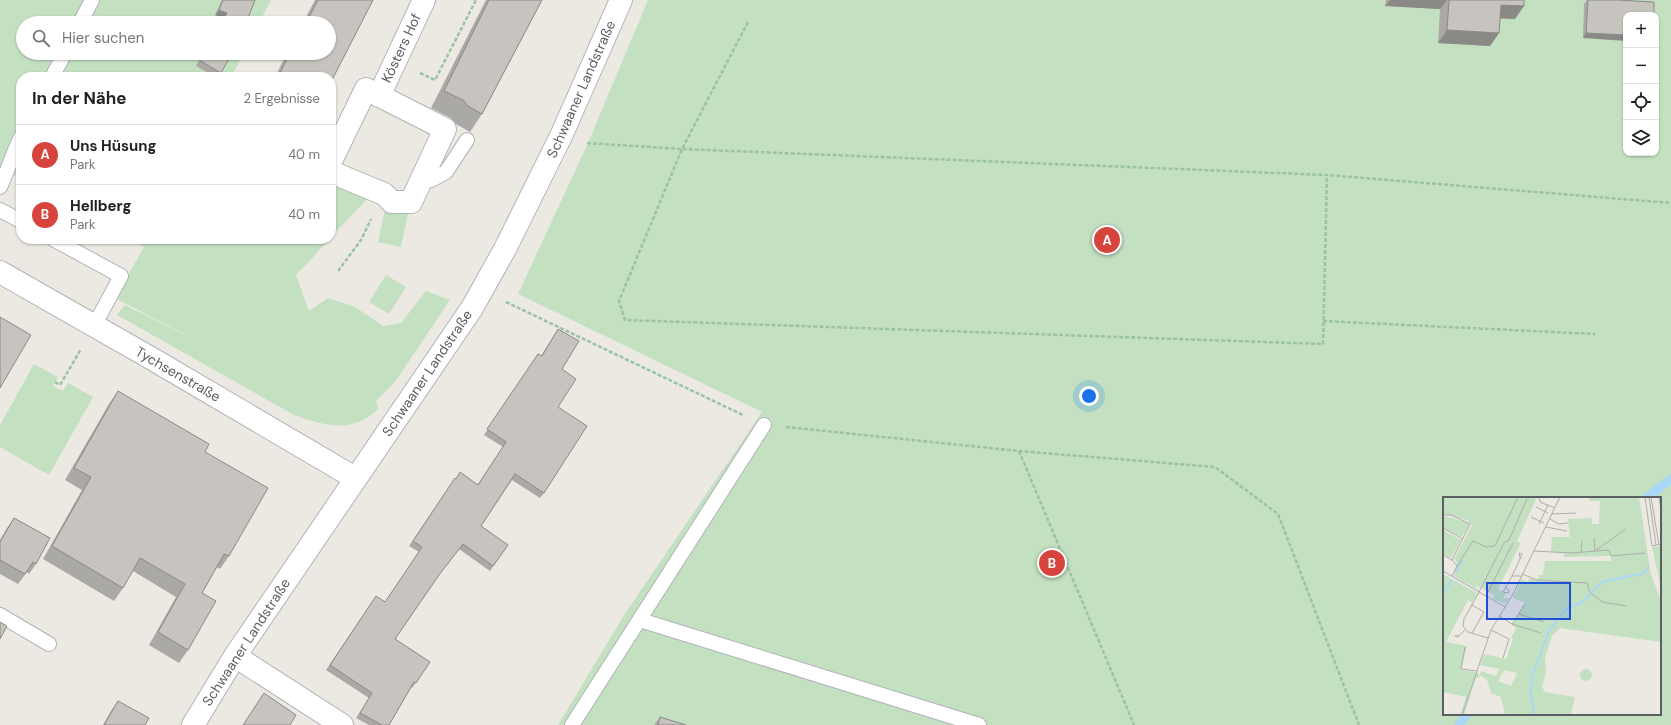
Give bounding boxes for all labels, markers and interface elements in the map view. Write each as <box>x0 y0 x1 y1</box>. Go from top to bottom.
street label: Kösters Hof <box>377 10 425 86</box>
map controls <box>1623 12 1659 156</box>
button: + <box>1623 12 1659 48</box>
search box <box>16 16 336 60</box>
street label: Schwaaner Landstraße <box>543 17 619 161</box>
icon: search <box>30 27 52 49</box>
text: Hier suchen <box>62 28 144 48</box>
button: − <box>1623 48 1659 84</box>
button: locate <box>1623 84 1659 120</box>
text: In der Nähe <box>32 87 127 109</box>
text: 2 Ergebnisse <box>244 90 320 107</box>
button: layers <box>1623 120 1659 156</box>
text: Uns Hüsung <box>70 136 156 156</box>
text: A <box>40 146 50 163</box>
text: 40 m <box>288 146 320 163</box>
text: Park <box>70 156 96 173</box>
text: Hellberg <box>70 196 132 216</box>
text: B <box>41 206 49 223</box>
text: 40 m <box>288 206 320 223</box>
text: Park <box>70 216 96 233</box>
pin: A <box>1094 225 1120 255</box>
street label: Schwaaner Landstraße <box>378 306 476 440</box>
street label: Tychsenstraße <box>132 342 224 406</box>
your location <box>1079 386 1099 406</box>
inset map <box>1443 497 1661 715</box>
pin: B <box>1039 548 1065 578</box>
street label: Schwaaner Landstraße <box>198 575 294 709</box>

